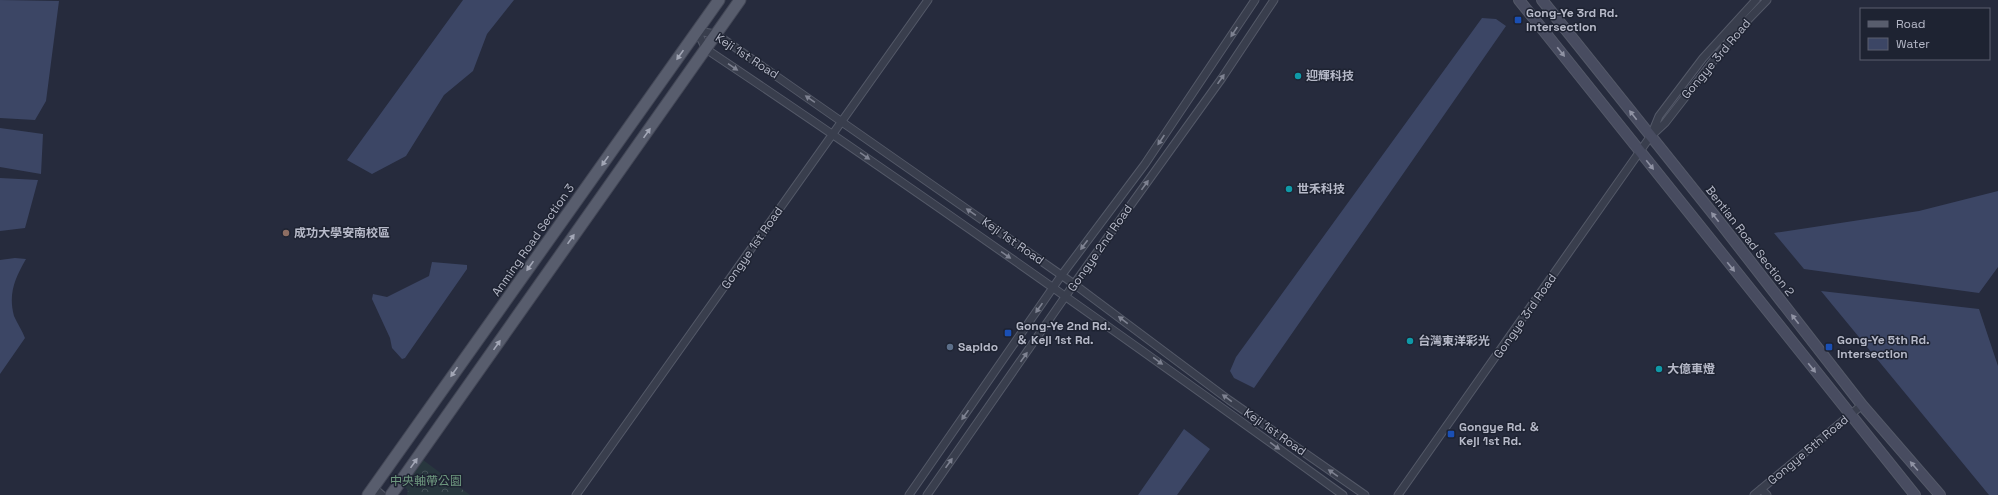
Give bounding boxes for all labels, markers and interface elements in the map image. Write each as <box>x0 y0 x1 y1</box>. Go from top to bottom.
place label: Gong-Ye 3rd Rd. Intersection <box>1526 5 1618 35</box>
legend <box>1860 8 1990 60</box>
marker: Gong-Ye 3rd Rd. Intersection <box>1513 15 1523 25</box>
street label: Gongye 3rd Road <box>1678 16 1754 102</box>
text: Road <box>1896 16 1925 32</box>
one-way arrow <box>1230 27 1237 38</box>
street label: Keji 1st Road <box>712 30 782 82</box>
text: Water <box>1896 36 1930 52</box>
one-way arrow <box>1557 47 1565 58</box>
one-way arrow <box>676 49 684 60</box>
one-way arrow <box>728 63 738 71</box>
place label: 迎輝科技 <box>1306 68 1354 84</box>
marker: 迎輝科技 <box>1293 71 1303 81</box>
one-way arrow <box>1217 74 1225 84</box>
one-way arrow <box>805 95 815 103</box>
one-way arrow <box>1629 110 1638 121</box>
one-way arrow <box>643 128 651 138</box>
one-way arrow <box>1157 135 1165 145</box>
one-way arrow <box>859 152 870 160</box>
one-way arrow <box>601 155 609 166</box>
one-way arrow <box>1646 160 1655 171</box>
one-way arrow <box>1141 179 1149 190</box>
street label: Anming Road Section 3 <box>488 181 578 299</box>
place label: 世禾科技 <box>1297 181 1345 197</box>
street label: Bentian Road Section 2 <box>1702 183 1798 299</box>
marker: 世禾科技 <box>1284 184 1294 194</box>
street label: Gongye 2nd Road <box>1064 201 1136 295</box>
street label: Gongye 1st Road <box>718 204 786 292</box>
one-way arrow <box>966 208 977 216</box>
one-way arrow <box>1711 211 1719 222</box>
street label: Keji 1st Road <box>979 214 1047 268</box>
place label: 成功大學安南校區 <box>294 225 390 241</box>
marker: 成功大學安南校區 <box>281 228 291 238</box>
one-way arrow <box>567 234 575 244</box>
one-way arrow <box>1080 240 1088 251</box>
one-way arrow <box>1000 251 1011 259</box>
one-way arrow <box>526 261 534 272</box>
one-way arrow <box>1727 261 1736 272</box>
street label: Gongye 3rd Road <box>1490 271 1560 361</box>
one-way arrow <box>1035 303 1043 313</box>
one-way arrow <box>1790 314 1799 325</box>
one-way arrow <box>1117 316 1128 325</box>
place label: Gong-Ye 2nd Rd. ＆ Keji 1st Rd. <box>1016 318 1111 348</box>
marker: Gong-Ye 2nd Rd. ＆ Keji 1st Rd. <box>1003 328 1013 338</box>
place label: Gong-Ye 5th Rd. Intersection <box>1837 332 1930 362</box>
place label: 台灣東洋彩光 <box>1418 333 1490 349</box>
marker: 台灣東洋彩光 <box>1405 336 1415 346</box>
place label: Sapido <box>958 339 998 355</box>
one-way arrow <box>493 340 501 350</box>
marker: Sapido <box>945 342 955 352</box>
marker: Gong-Ye 5th Rd. Intersection <box>1824 342 1834 352</box>
one-way arrow <box>1020 351 1028 362</box>
one-way arrow <box>1153 357 1163 365</box>
place label: 大億車燈 <box>1667 361 1715 377</box>
one-way arrow <box>1808 363 1817 374</box>
marker: 大億車燈 <box>1654 364 1664 374</box>
one-way arrow <box>450 367 458 378</box>
one-way arrow <box>1221 394 1232 402</box>
street label: Keji 1st Road <box>1241 405 1309 459</box>
one-way arrow <box>961 409 969 420</box>
street label: Gongye 5th Road <box>1764 412 1852 488</box>
place label: Gongye Rd. ＆ Keji 1st Rd. <box>1459 419 1540 449</box>
marker: Gongye Rd. ＆ Keji 1st Rd. <box>1446 429 1456 439</box>
one-way arrow <box>1269 442 1280 450</box>
one-way arrow <box>410 458 418 468</box>
one-way arrow <box>945 458 953 468</box>
one-way arrow <box>1910 460 1919 471</box>
one-way arrow <box>1328 469 1339 477</box>
park label: 中央軸帶公園 <box>390 473 462 489</box>

